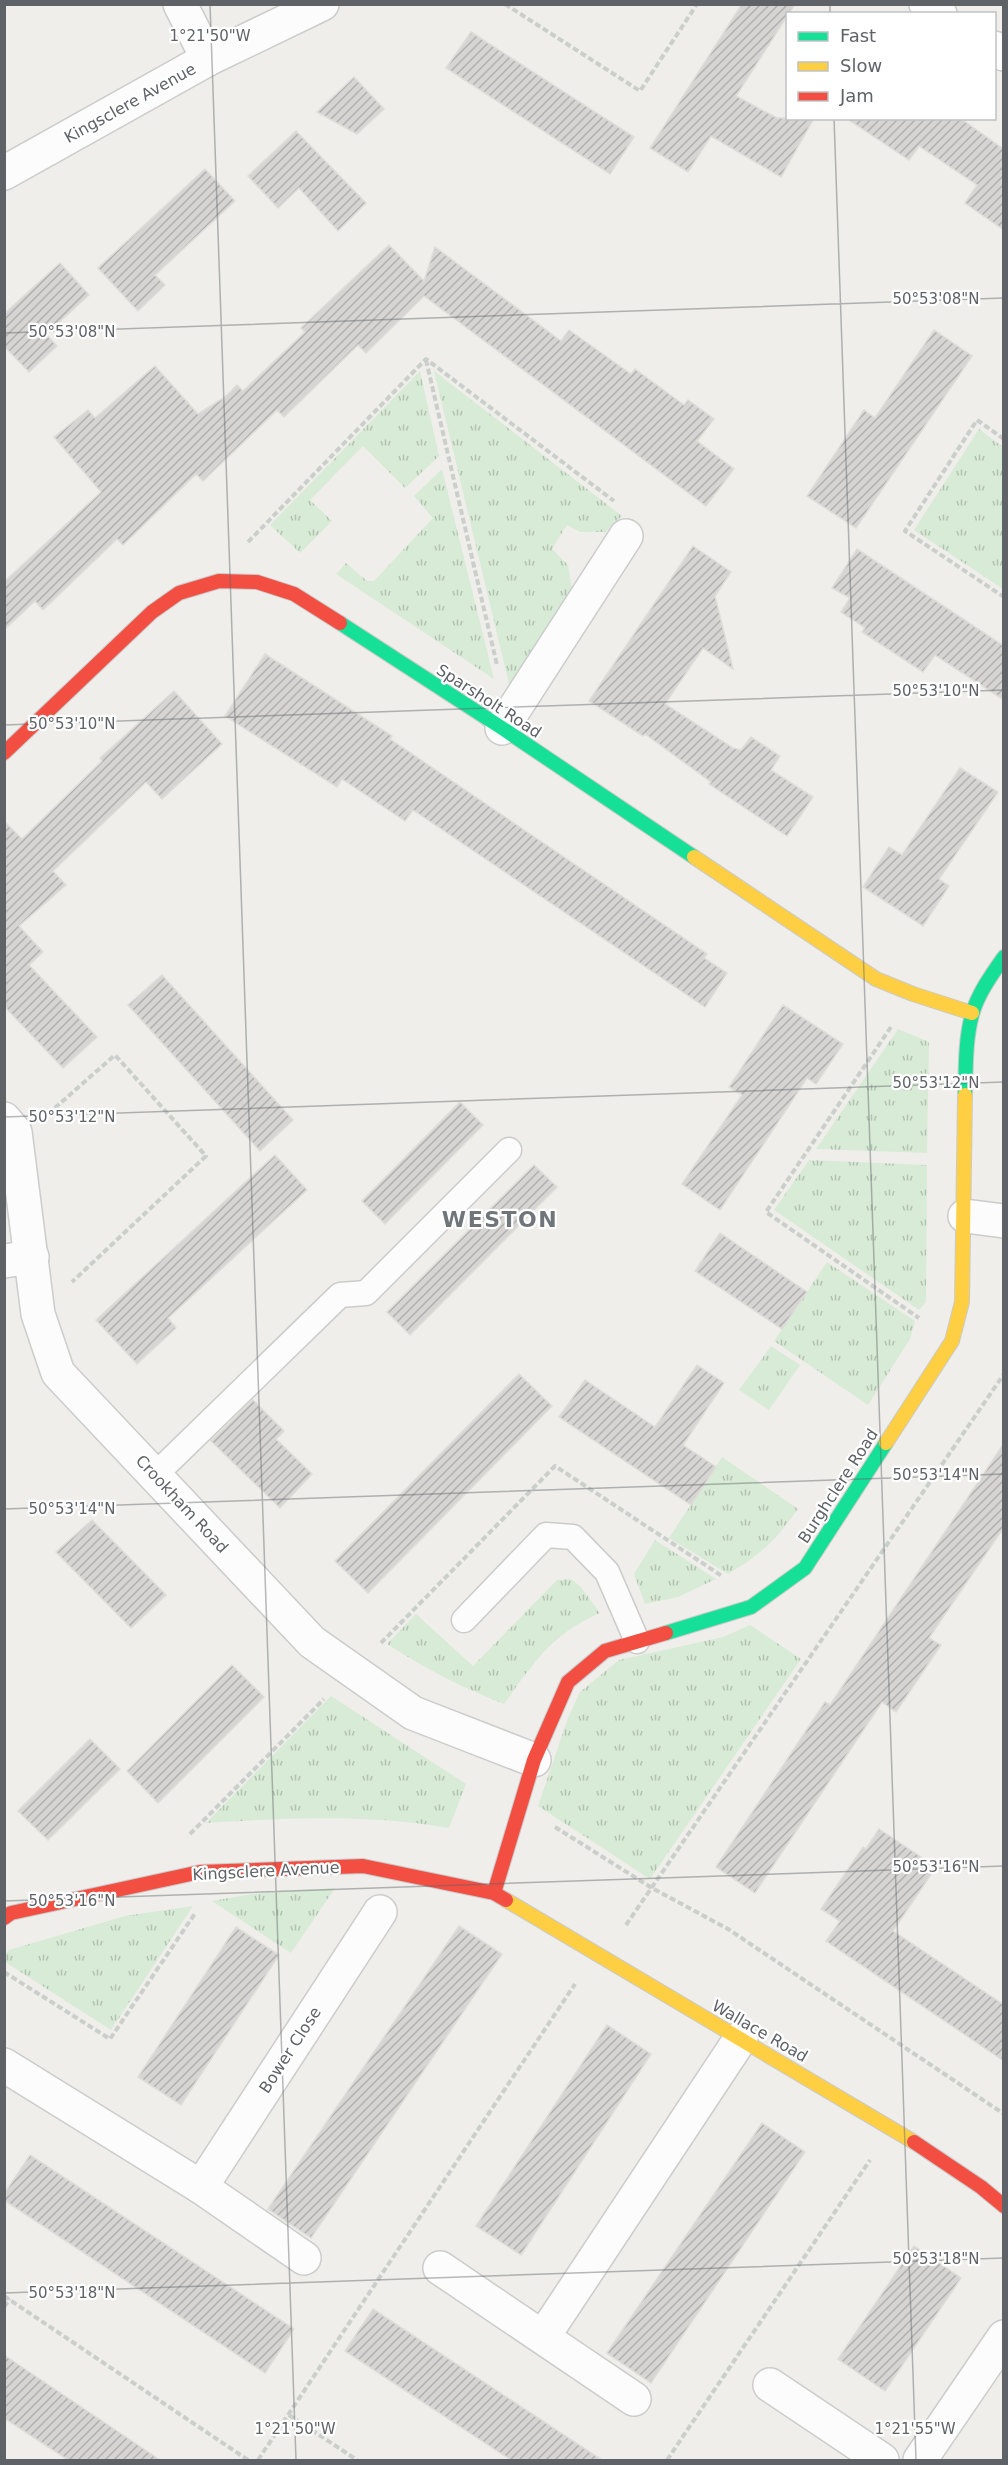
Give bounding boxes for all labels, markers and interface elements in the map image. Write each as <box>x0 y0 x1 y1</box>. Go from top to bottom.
legend <box>786 12 996 120</box>
text: Fast <box>840 25 876 46</box>
text: 1°21'50"W <box>169 27 251 45</box>
text: Slow <box>840 55 882 76</box>
street label: Kingsclere Avenue <box>61 59 199 147</box>
text: Jam <box>839 85 874 106</box>
text: 50°53'08"N <box>892 290 980 308</box>
text: 50°53'08"N <box>28 323 116 341</box>
street label: Sparsholt Road <box>433 660 545 742</box>
text: 50°53'10"N <box>892 682 980 700</box>
text: 50°53'10"N <box>28 715 116 733</box>
text: 50°53'12"N <box>892 1074 980 1092</box>
text: 50°53'12"N <box>28 1108 116 1126</box>
district label: WESTON <box>442 1207 558 1232</box>
street label: Burghclere Road <box>794 1425 882 1547</box>
street label: Crookham Road <box>132 1451 232 1557</box>
text: 50°53'14"N <box>892 1466 980 1484</box>
text: 50°53'14"N <box>28 1500 116 1518</box>
street label: Kingsclere Avenue <box>192 1858 340 1884</box>
text: 50°53'16"N <box>892 1858 980 1876</box>
text: 50°53'16"N <box>28 1892 116 1910</box>
street label: Wallace Road <box>709 1996 811 2066</box>
street label: Bower Close <box>255 2003 325 2097</box>
text: 50°53'18"N <box>892 2250 980 2268</box>
text: 50°53'18"N <box>28 2284 116 2302</box>
text: 1°21'50"W <box>254 2420 336 2438</box>
text: 1°21'55"W <box>874 2420 956 2438</box>

